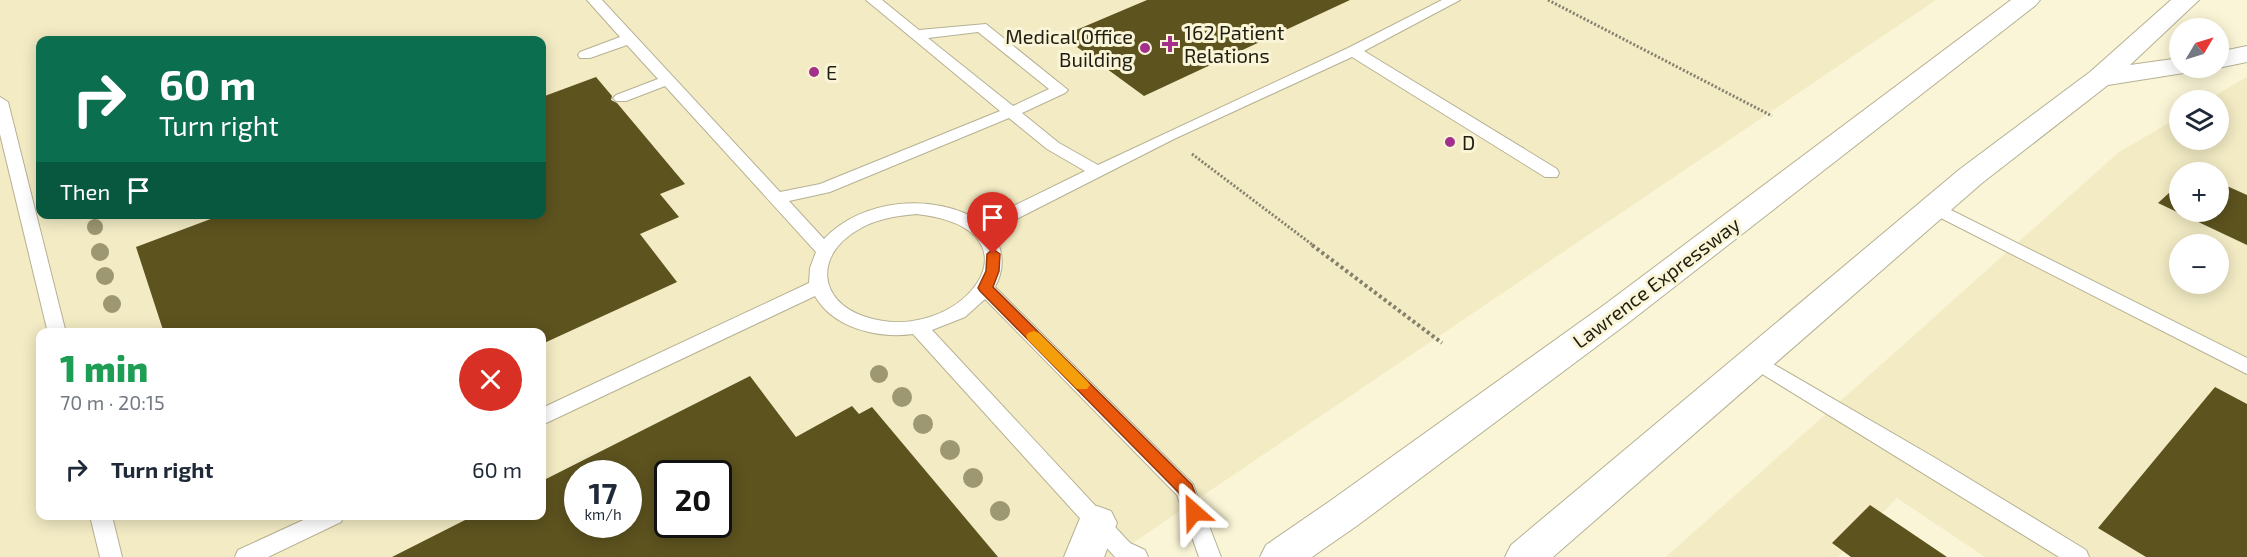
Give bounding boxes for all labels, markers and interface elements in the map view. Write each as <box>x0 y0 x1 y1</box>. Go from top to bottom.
north arrow <box>2169 18 2229 78</box>
map controls <box>2169 18 2229 294</box>
place label: 162 Patient Relations <box>1184 20 1285 67</box>
place label: Medical Office Building <box>1005 24 1133 71</box>
marker: 162 Patient Relations <box>1161 35 1179 53</box>
marker: Medical Office Building <box>1138 41 1152 55</box>
text: 60 m <box>159 58 256 108</box>
icon: right <box>60 60 138 138</box>
place label: E <box>826 60 837 84</box>
marker: E <box>807 65 821 79</box>
button: layers <box>2169 90 2229 150</box>
text: Turn right <box>159 109 279 141</box>
place label: D <box>1462 130 1475 154</box>
marker: D <box>1443 135 1457 149</box>
button: + <box>2169 162 2229 222</box>
icon: arrive <box>122 174 155 207</box>
text: Then <box>60 178 110 204</box>
pin <box>967 192 1018 254</box>
icon: arrive <box>976 201 1009 234</box>
street label: Lawrence Expressway <box>1568 211 1745 353</box>
button: − <box>2169 234 2229 294</box>
text: 1 min <box>60 346 148 389</box>
button: close <box>459 348 522 411</box>
text: 70 m · 20:15 <box>60 390 165 414</box>
icon: right <box>60 453 93 486</box>
text: Turn right <box>111 456 213 482</box>
text: 60 m <box>472 456 522 482</box>
speed limit sign: 20 <box>654 460 732 538</box>
text: 17 <box>589 474 617 510</box>
position arrow <box>1162 480 1226 544</box>
text: km/h <box>584 505 622 523</box>

